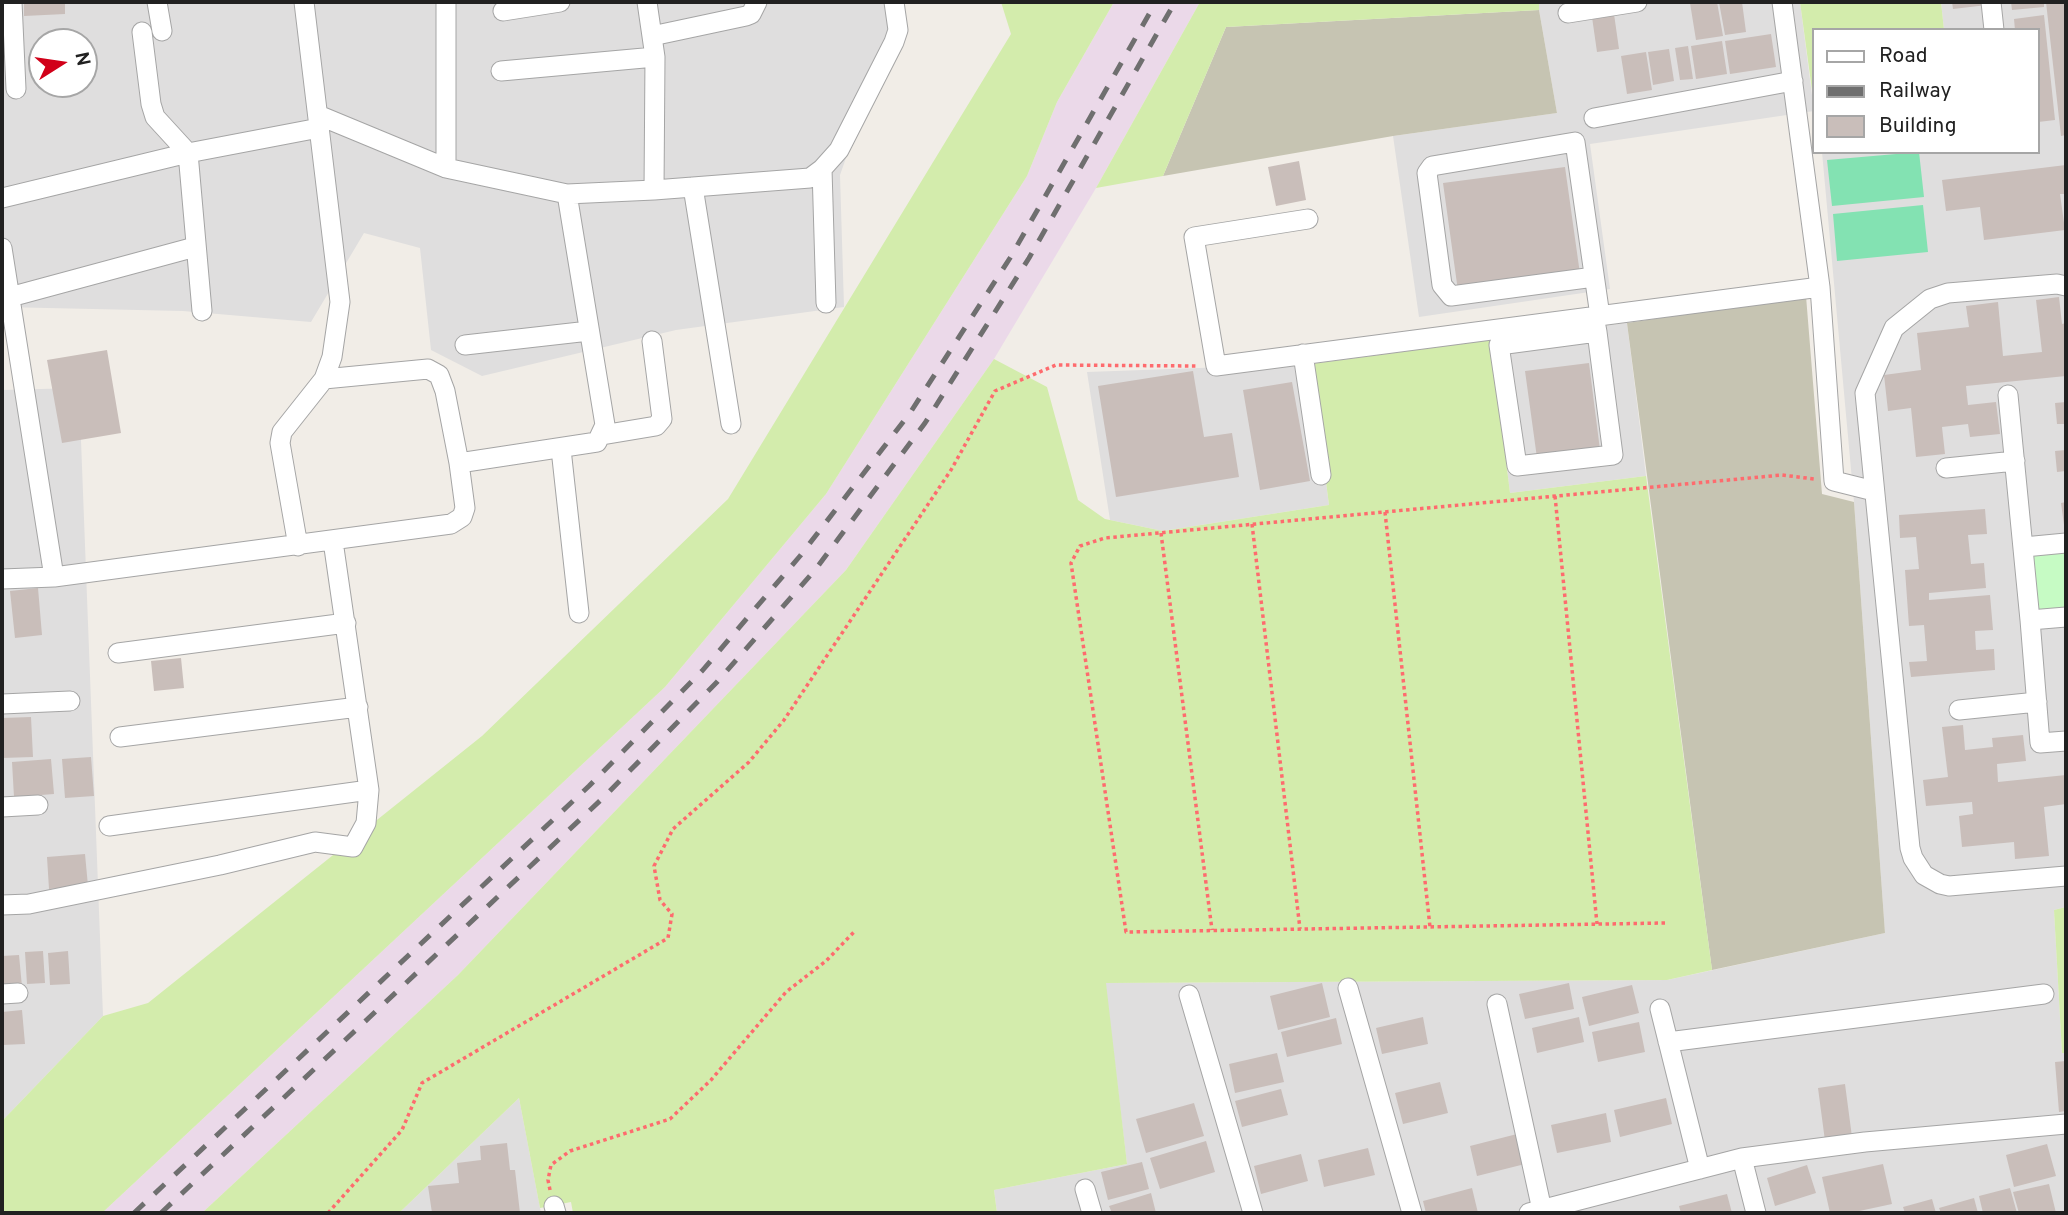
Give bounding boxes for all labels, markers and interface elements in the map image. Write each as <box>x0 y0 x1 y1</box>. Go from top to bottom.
north arrow <box>28 28 98 98</box>
legend <box>1812 28 2040 154</box>
text: Road <box>1879 43 1928 70</box>
text: N <box>68 50 95 68</box>
text: Railway <box>1879 78 1952 105</box>
text: Building <box>1879 113 1957 140</box>

